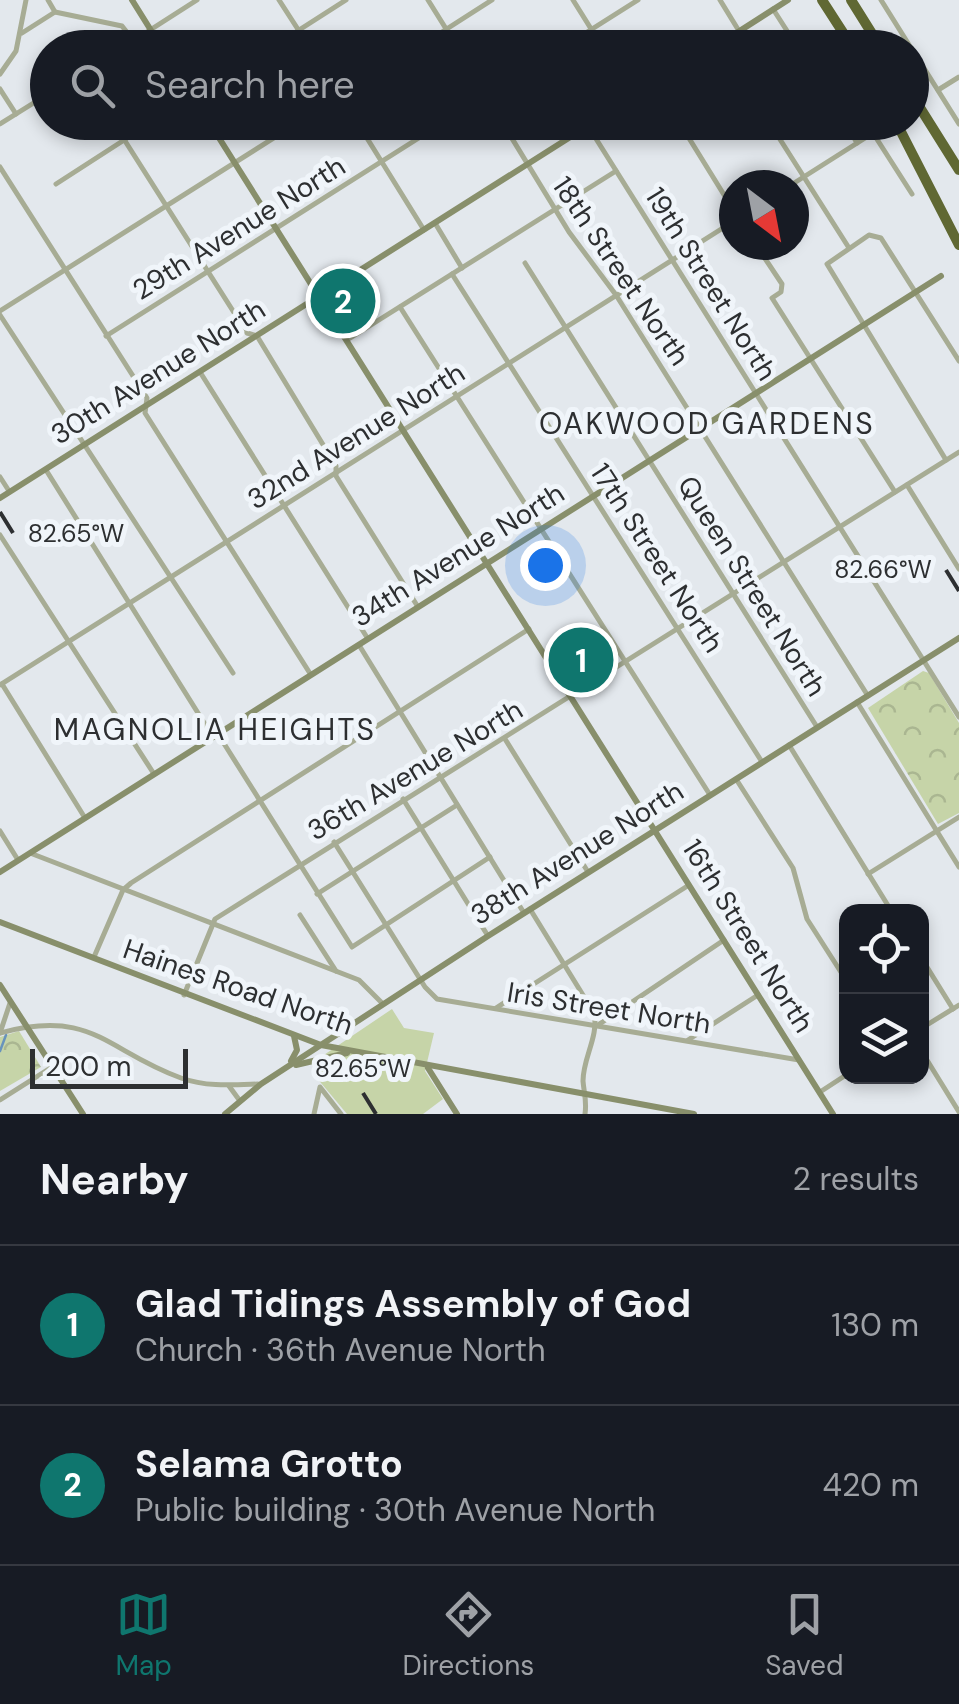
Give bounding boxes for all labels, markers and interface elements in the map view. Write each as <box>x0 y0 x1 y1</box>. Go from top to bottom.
search box <box>30 30 929 140</box>
icon: search <box>65 58 120 113</box>
text: Search here <box>145 60 355 110</box>
street label: 29th Avenue North <box>127 149 351 307</box>
street label: 18th Street North <box>544 169 698 373</box>
north arrow <box>719 170 809 260</box>
street label: 19th Street North <box>637 180 785 388</box>
pin: 2 <box>310 264 376 338</box>
street label: 30th Avenue North <box>44 291 272 453</box>
street label: 32nd Avenue North <box>240 354 472 518</box>
district label: OAKWOOD GARDENS <box>539 404 875 443</box>
street label: 17th Street North <box>582 456 732 660</box>
street label: Queen Street North <box>669 469 835 703</box>
street label: 34th Avenue North <box>345 475 571 635</box>
text: 82.65°W <box>28 517 124 550</box>
your location <box>520 540 571 591</box>
text: 82.66°W <box>834 553 932 586</box>
pin: 1 <box>548 622 614 698</box>
street label: 36th Avenue North <box>301 691 529 849</box>
district label: MAGNOLIA HEIGHTS <box>54 710 376 749</box>
street label: 38th Avenue North <box>464 773 690 933</box>
street label: 16th Street North <box>674 832 822 1040</box>
map controls <box>839 904 929 1084</box>
button: locate <box>839 904 929 994</box>
street label: Haines Road North <box>118 930 358 1044</box>
street label: Iris Street North <box>505 974 713 1042</box>
button: layers <box>839 994 929 1084</box>
scale bar <box>30 1044 188 1088</box>
text: 200 m <box>45 1048 132 1085</box>
text: 82.65°W <box>315 1052 411 1085</box>
text: Nearby <box>40 1152 189 1207</box>
text: 2 results <box>793 1158 919 1200</box>
text: Glad Tidings Assembly of God <box>135 1279 691 1329</box>
text: 1 <box>67 1304 78 1346</box>
text: 130 m <box>831 1304 919 1346</box>
text: Church · 36th Avenue North <box>135 1329 546 1371</box>
text: Selama Grotto <box>135 1439 403 1489</box>
text: 2 <box>63 1464 82 1506</box>
text: 420 m <box>823 1464 919 1506</box>
text: Public building · 30th Avenue North <box>135 1489 655 1531</box>
tab: Map <box>115 1587 172 1684</box>
tab: Directions <box>403 1587 534 1684</box>
tab: Saved <box>765 1587 844 1684</box>

